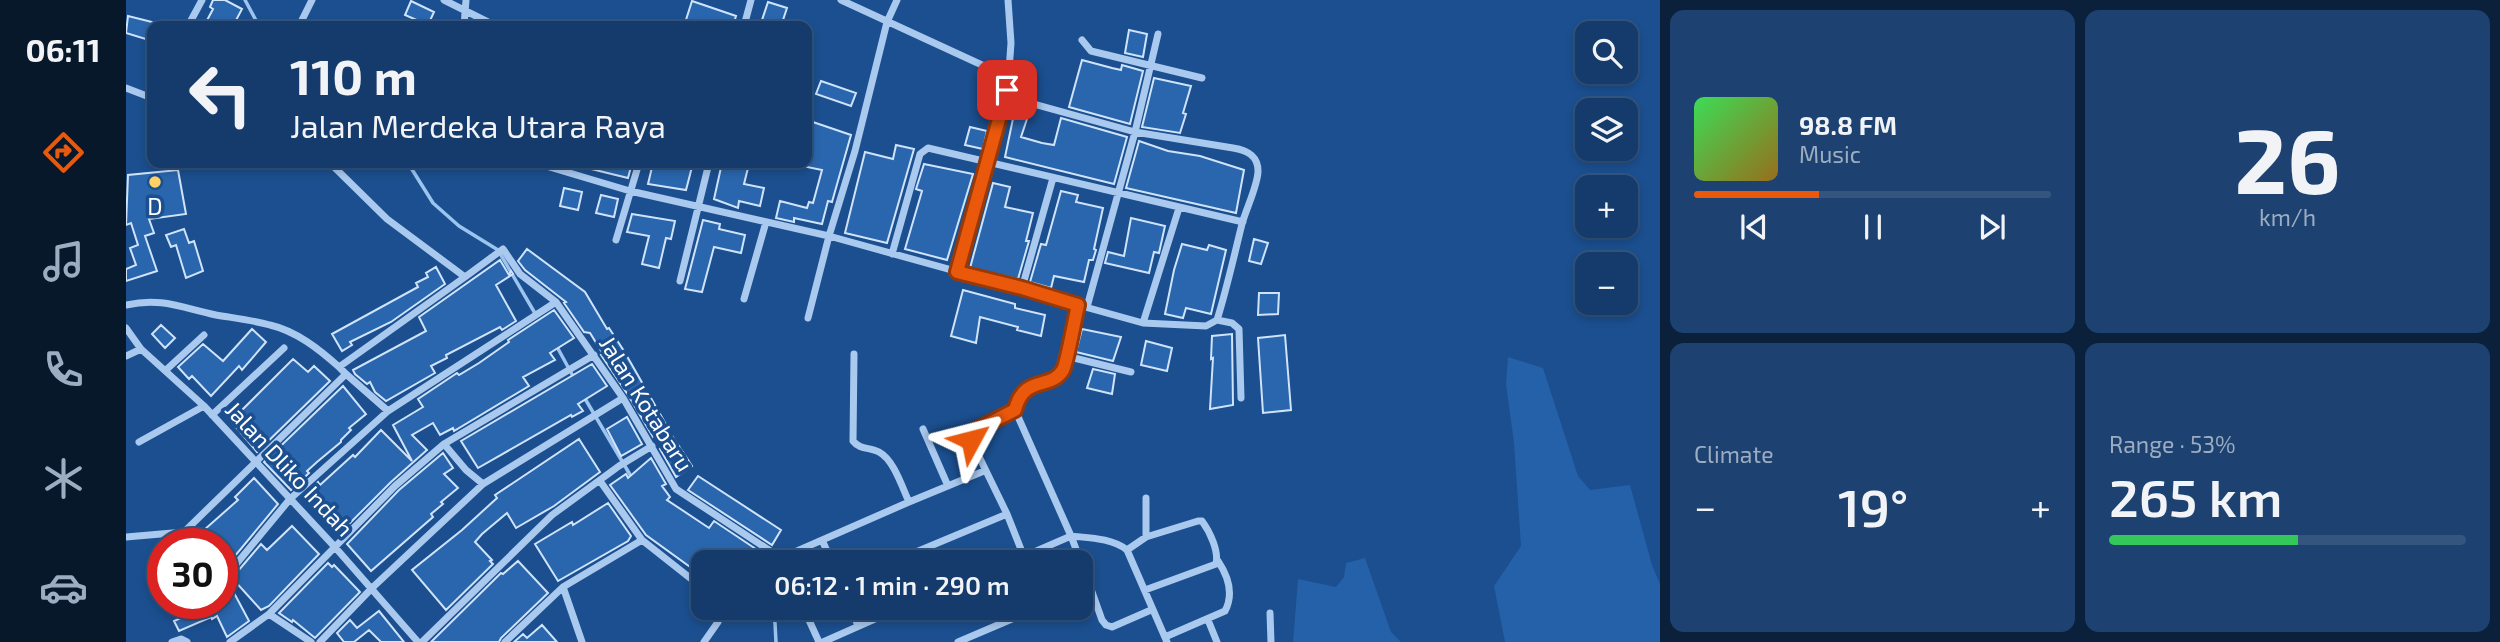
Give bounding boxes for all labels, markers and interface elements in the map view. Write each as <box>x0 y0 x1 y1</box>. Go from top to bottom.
map controls <box>1575 21 1638 315</box>
button: search <box>1575 21 1638 84</box>
text: 06:11 <box>26 30 100 68</box>
text: 110 m <box>290 46 417 105</box>
icon: left <box>175 49 266 140</box>
pin <box>977 60 1037 120</box>
icon: arrive <box>988 71 1026 109</box>
button: layers <box>1575 98 1638 161</box>
text: 26 <box>2234 103 2341 212</box>
text: Jalan Merdeka Utara Raya <box>290 106 666 144</box>
text: 98.8 FM <box>1799 109 1897 140</box>
icon: directions <box>39 128 88 177</box>
text: Music <box>1799 140 1861 168</box>
marker: D <box>147 174 163 190</box>
button: + <box>1575 175 1638 238</box>
place label: D <box>147 192 163 220</box>
text: km/h <box>2259 203 2316 231</box>
icon: previous <box>1735 208 1773 246</box>
icon: pause <box>1854 208 1892 246</box>
icon: next <box>1973 208 2011 246</box>
icon: music <box>39 237 88 286</box>
button: − <box>1575 252 1638 315</box>
street label: Jalan Kotabaru <box>594 331 700 476</box>
icon: phone <box>39 345 88 394</box>
street label: Jalan Dliko Indah <box>220 395 359 542</box>
position arrow <box>934 403 1008 477</box>
text: Range · 53% <box>2109 430 2236 458</box>
text: Climate <box>1694 440 1774 468</box>
icon: climate <box>39 454 88 503</box>
text: 265 km <box>2109 465 2282 527</box>
text: 19° <box>1838 475 1908 537</box>
text: − <box>1694 483 1716 529</box>
text: + <box>2030 483 2051 529</box>
speed limit sign: 30 <box>147 528 238 619</box>
icon: car <box>39 563 88 612</box>
text: 06:12 · 1 min · 290 m <box>774 569 1010 600</box>

